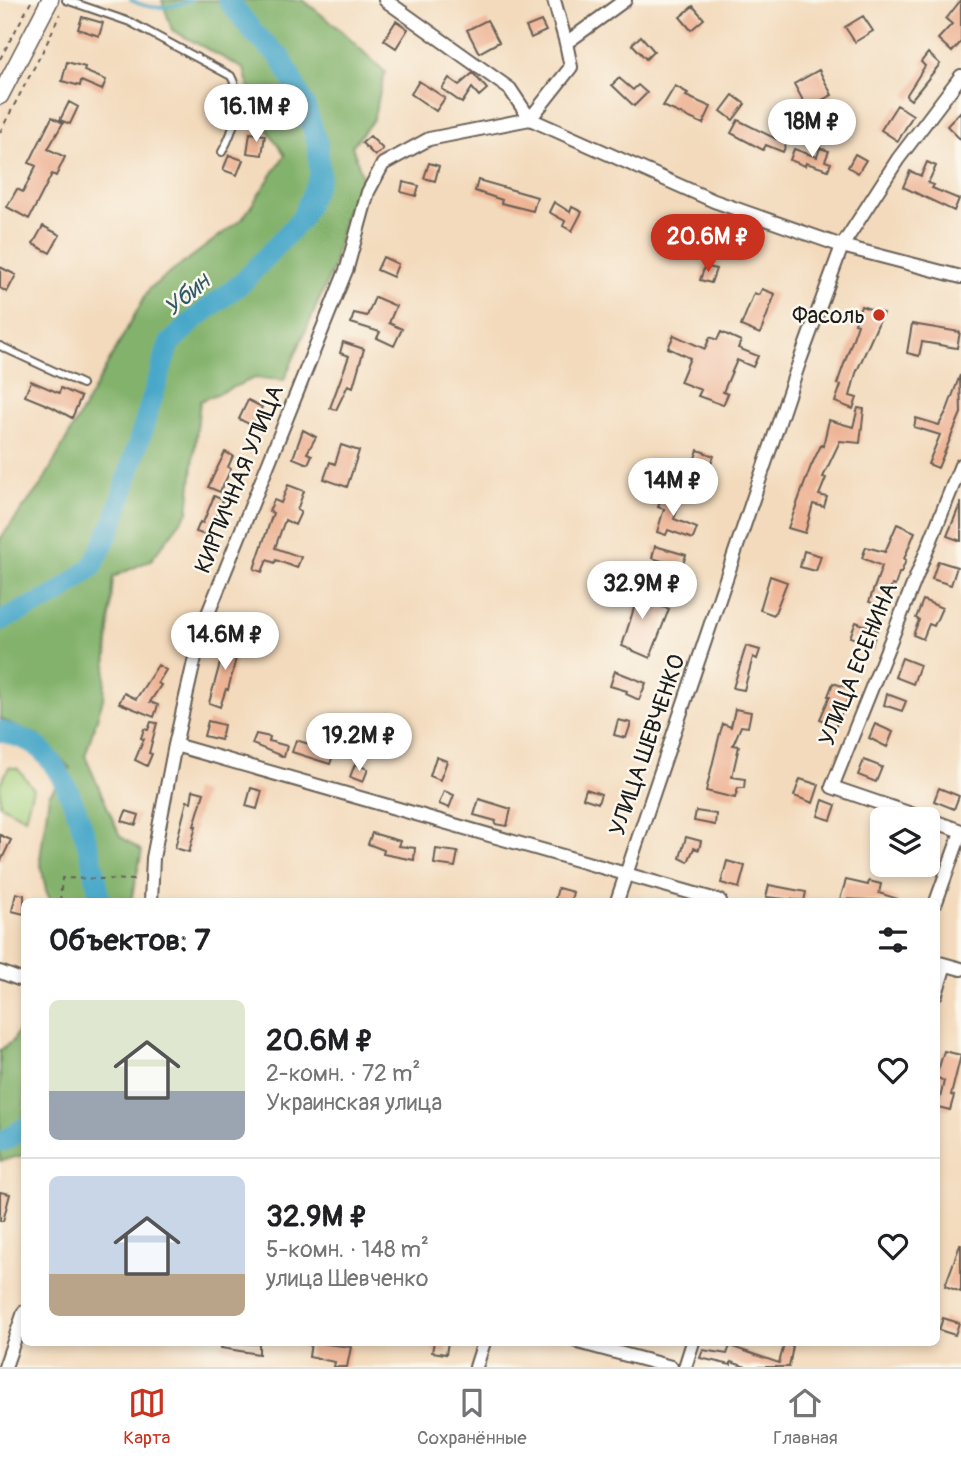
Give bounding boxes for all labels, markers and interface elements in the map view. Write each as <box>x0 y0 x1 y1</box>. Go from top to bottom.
pin: 16.1M ₽ <box>191 85 321 144</box>
text: 16.1M ₽ <box>220 92 292 121</box>
pin: 18M ₽ <box>763 100 861 159</box>
text: 18M ₽ <box>784 107 840 136</box>
pin: 20.6M ₽ <box>643 215 773 274</box>
text: 20.6M ₽ <box>667 222 749 251</box>
water label: Убин <box>158 266 217 322</box>
place label: Фасоль <box>792 301 865 330</box>
marker: Фасоль <box>871 307 887 323</box>
street label: КИРПИЧНАЯ УЛИЦА <box>188 381 290 577</box>
pin: 14M ₽ <box>624 458 722 518</box>
text: 14M ₽ <box>644 466 702 495</box>
pin: 32.9M ₽ <box>577 562 707 621</box>
text: 32.9M ₽ <box>603 569 681 598</box>
street label: УЛИЦА ЕСЕНИНА <box>812 578 904 750</box>
pin: 14.6M ₽ <box>160 612 290 672</box>
text: 14.6M ₽ <box>187 620 263 649</box>
street label: УЛИЦА ШЕВЧЕНКО <box>602 651 692 839</box>
pin: 19.2M ₽ <box>294 714 424 773</box>
text: 19.2M ₽ <box>322 721 396 750</box>
map controls <box>870 807 940 877</box>
button: layers <box>870 807 940 877</box>
icon: filters <box>874 921 912 959</box>
text: Объектов: 7 <box>49 922 210 959</box>
text: 20.6M ₽ <box>266 1022 373 1059</box>
icon: home <box>105 1028 189 1112</box>
icon: heart <box>874 1051 912 1089</box>
text: 2-комн. · 72 m² <box>266 1059 420 1088</box>
text: Украинская улица <box>266 1088 442 1117</box>
text: 32.9M ₽ <box>266 1198 368 1235</box>
icon: home <box>105 1204 189 1288</box>
icon: heart <box>874 1227 912 1265</box>
text: 5-комн. · 148 m² <box>266 1235 429 1264</box>
text: улица Шевченко <box>266 1264 428 1293</box>
tab: Карта <box>123 1384 170 1450</box>
tab: Сохранённые <box>417 1384 527 1450</box>
tab: Главная <box>773 1384 838 1450</box>

